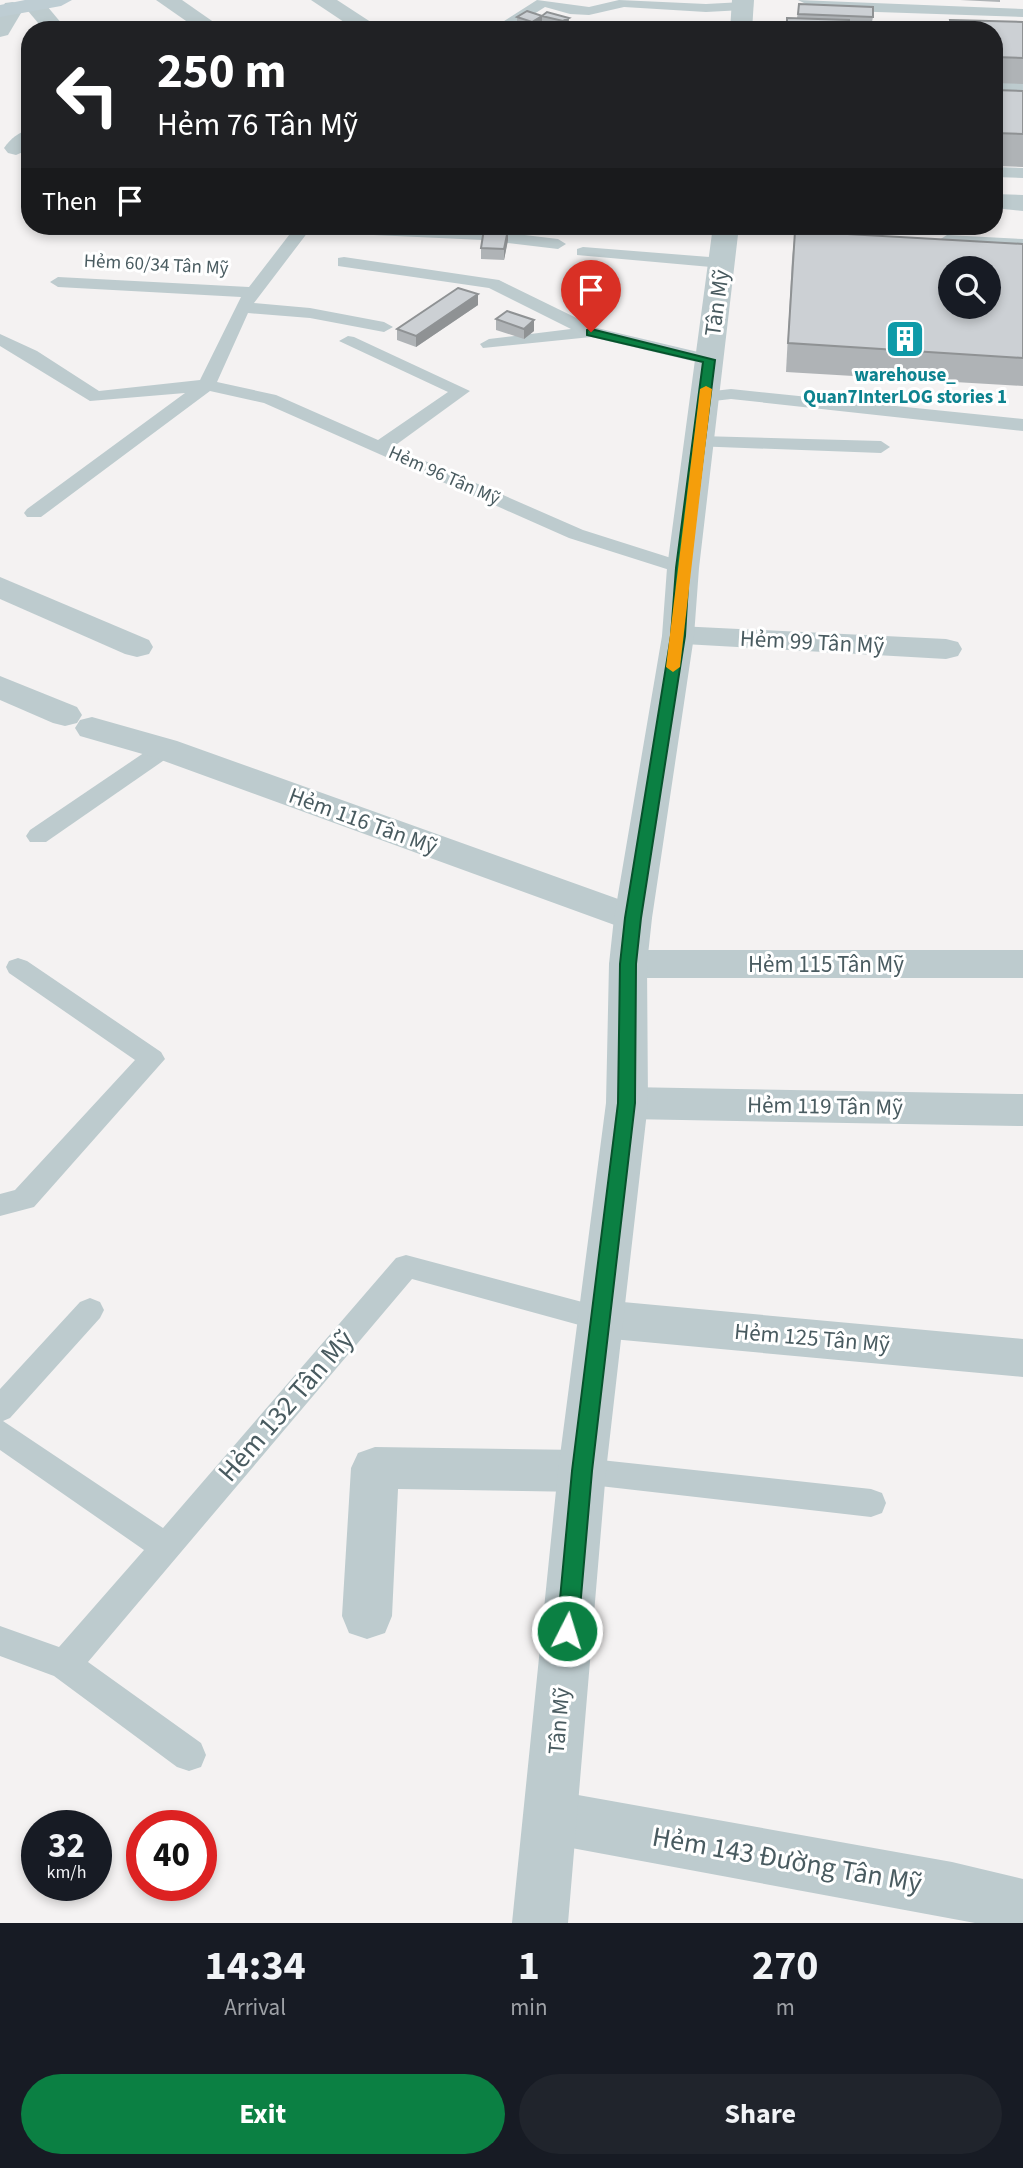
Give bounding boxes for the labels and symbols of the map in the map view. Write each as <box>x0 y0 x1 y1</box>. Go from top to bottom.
street label: Hẻm 60/34 Tân Mỹ <box>83 248 229 282</box>
pin <box>561 260 621 332</box>
street label: Tân Mỹ <box>696 267 738 338</box>
building icon: warehouse_ Quan7InterLOG stories 1 <box>884 318 926 360</box>
place label: warehouse_ Quan7InterLOG stories 1 <box>803 362 1007 411</box>
street label: Hẻm 96 Tân Mỹ <box>384 439 504 513</box>
street label: Hẻm 99 Tân Mỹ <box>739 622 885 662</box>
street label: Hẻm 116 Tân Mỹ <box>284 779 442 863</box>
street label: Hẻm 115 Tân Mỹ <box>748 948 904 981</box>
street label: Hẻm 119 Tân Mỹ <box>747 1088 903 1124</box>
street label: Hẻm 125 Tân Mỹ <box>733 1315 891 1361</box>
street label: Hẻm 132 Tân Mỹ <box>209 1321 363 1491</box>
position arrow <box>530 1594 604 1668</box>
street label: Tân Mỹ <box>540 1686 578 1756</box>
speed limit sign: 40 <box>126 1810 217 1901</box>
street label: Hẻm 143 Đường Tân Mỹ <box>649 1817 925 1903</box>

